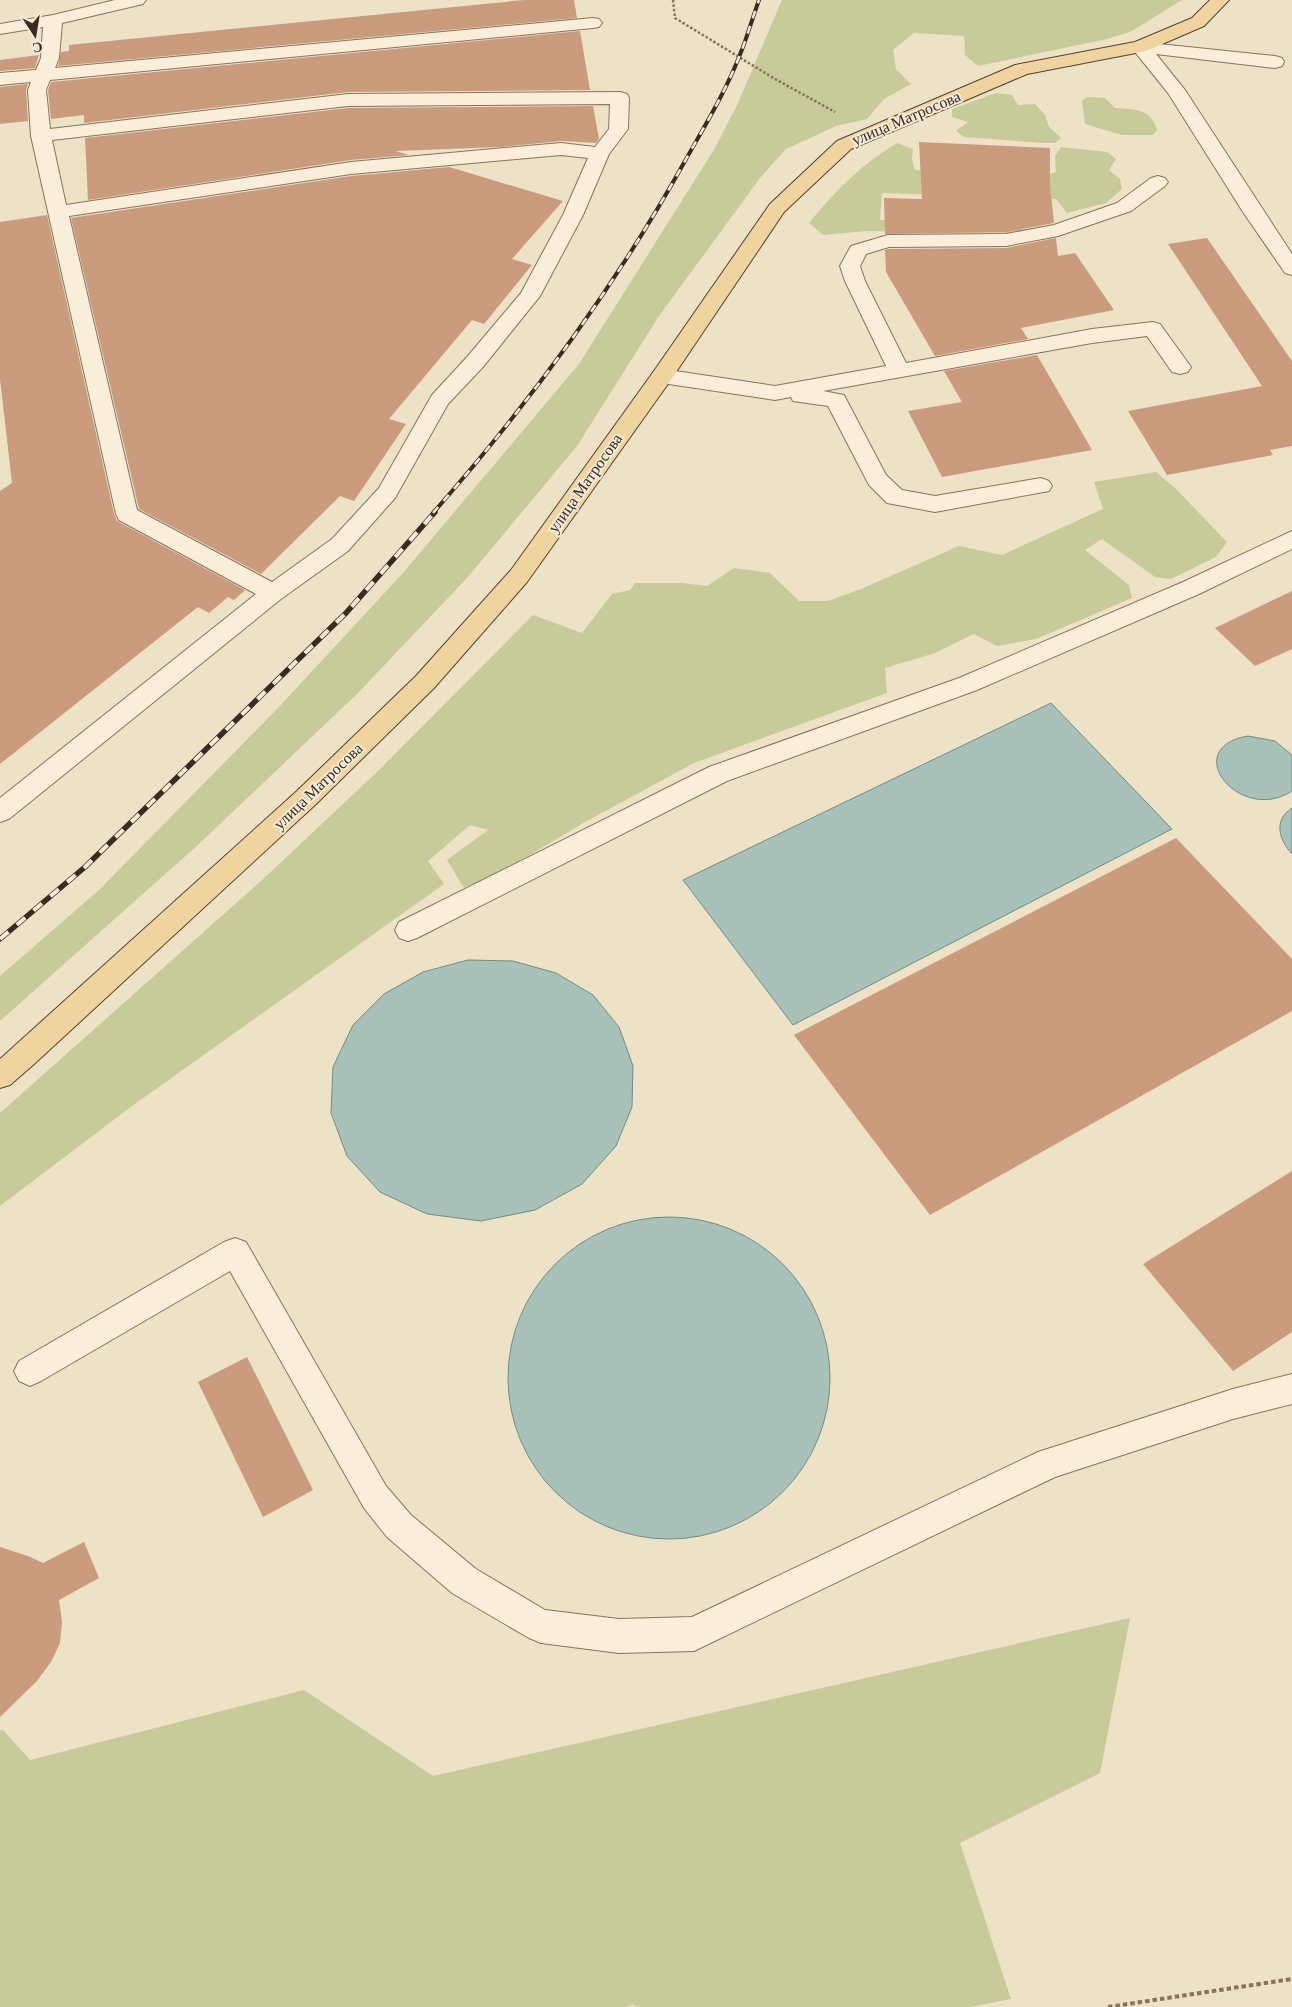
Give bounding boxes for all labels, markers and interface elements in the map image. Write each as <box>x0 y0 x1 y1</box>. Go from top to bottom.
north arrow <box>10 10 60 60</box>
text: С <box>31 39 44 57</box>
street label: улица Матросова <box>849 87 963 150</box>
street label: улица Матросова <box>545 430 626 536</box>
street label: улица Матросова <box>270 739 367 833</box>

